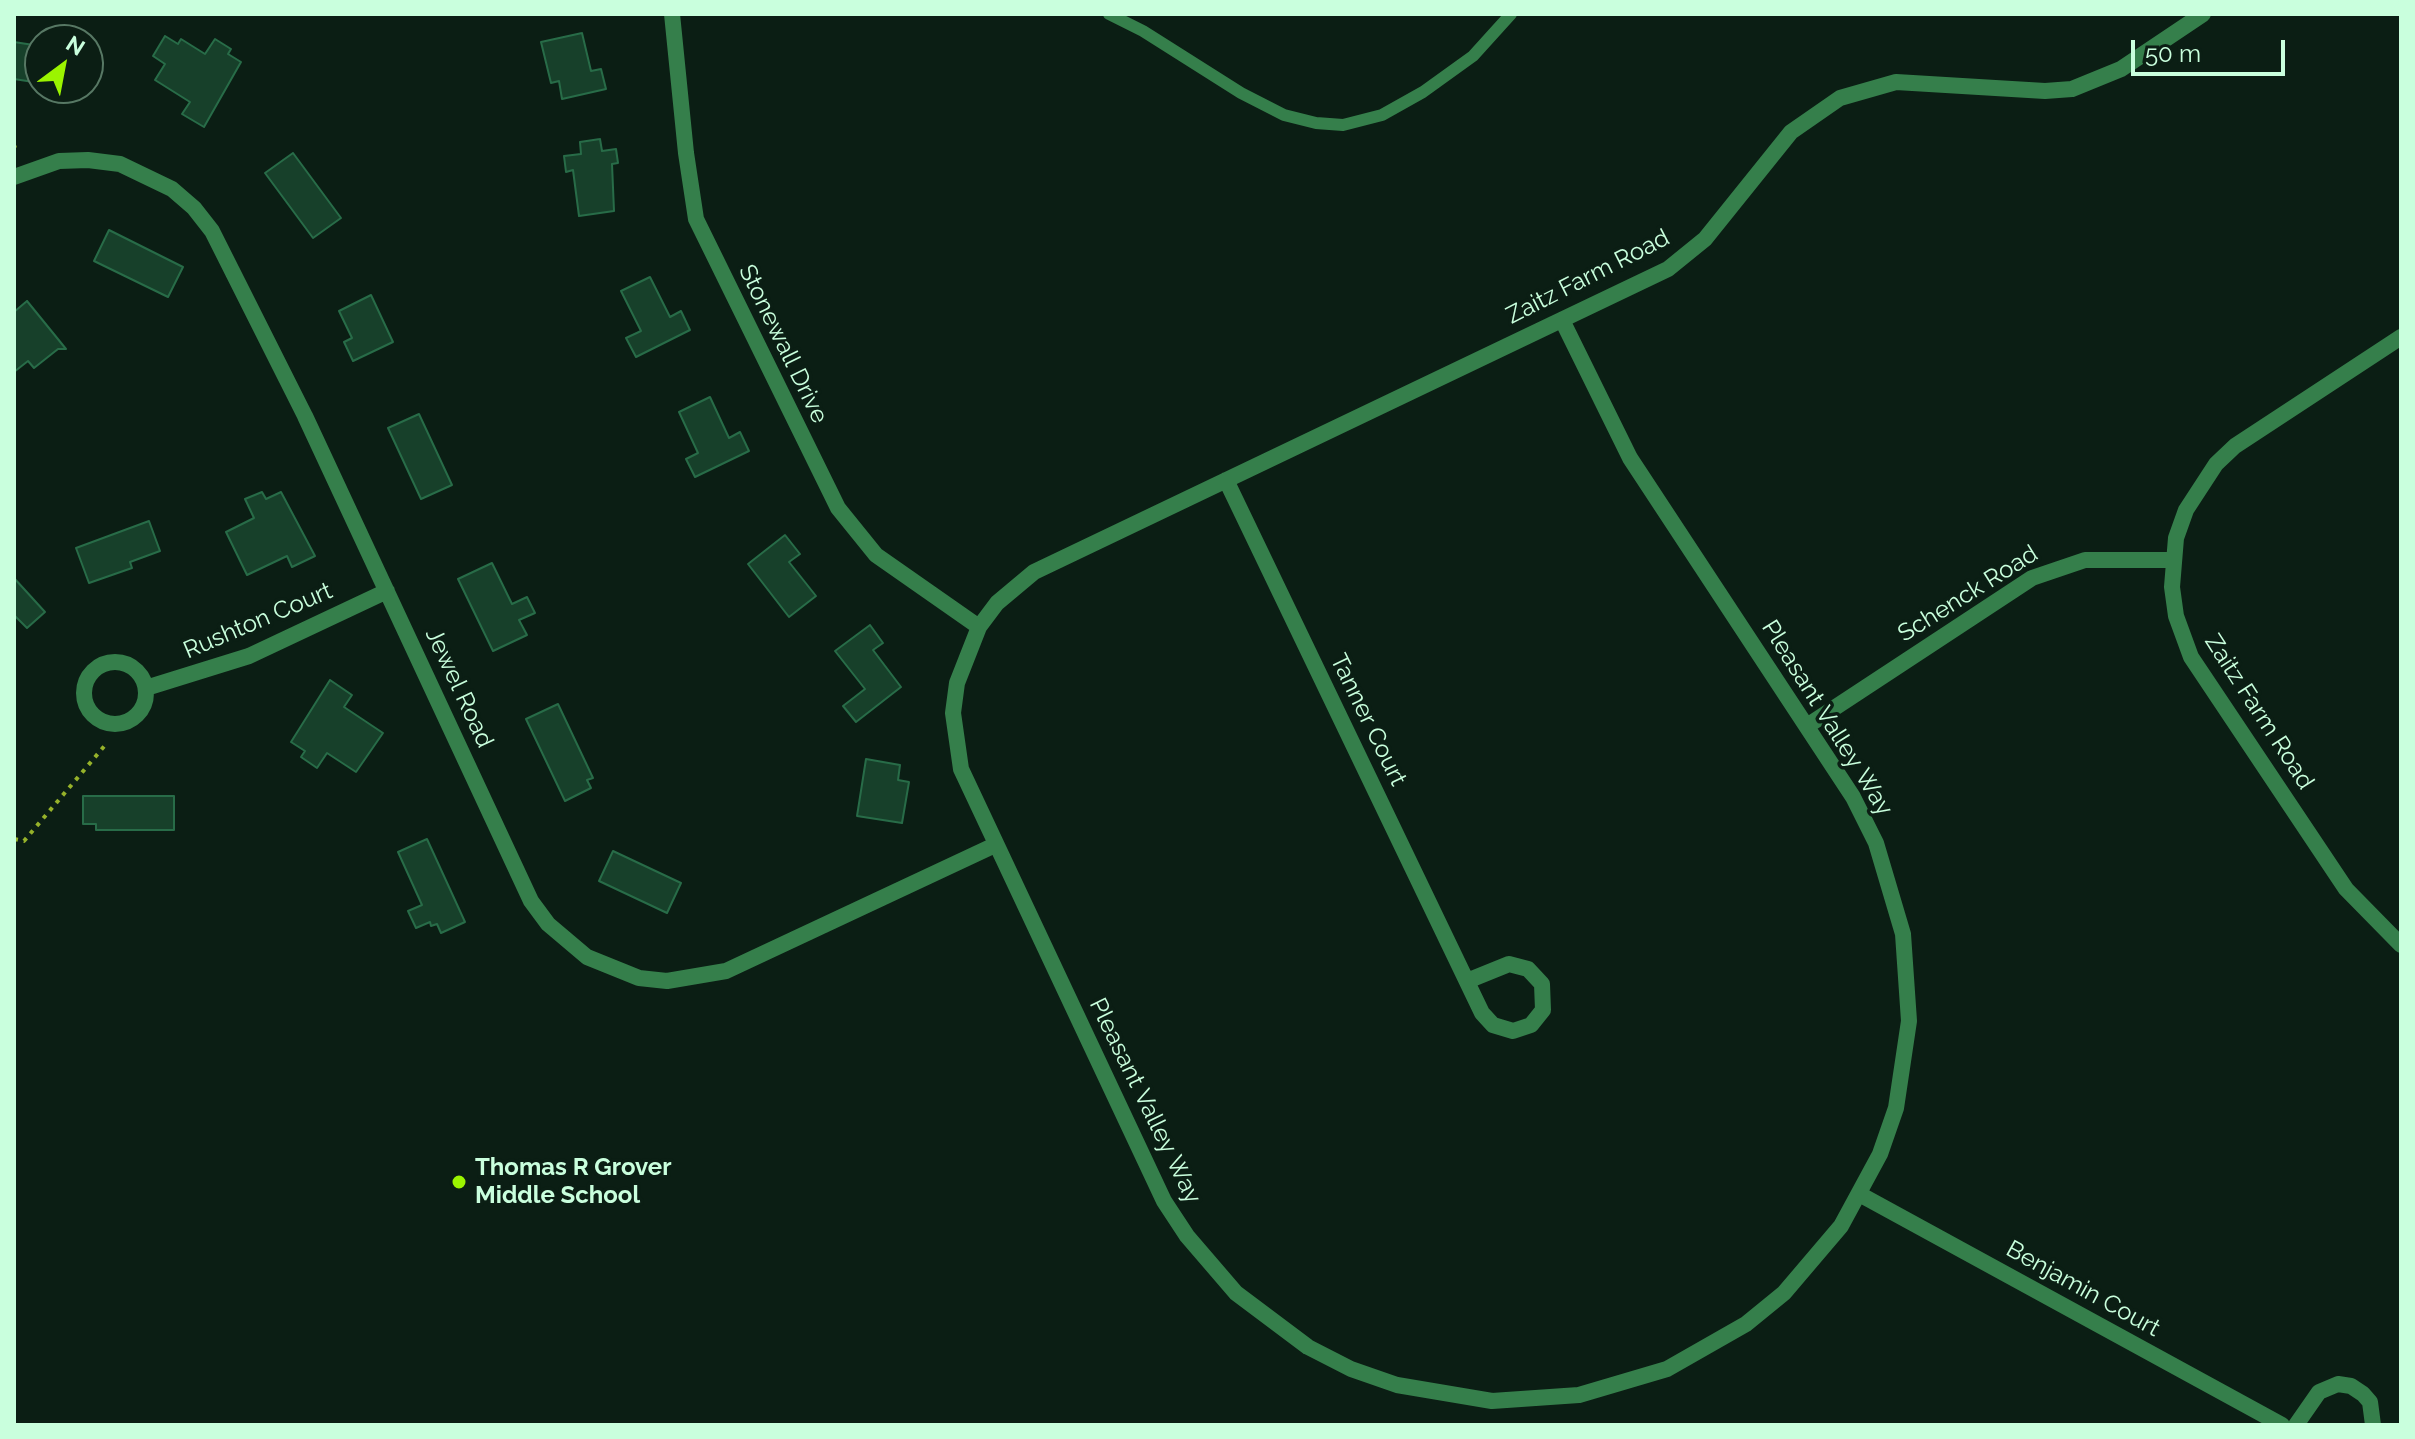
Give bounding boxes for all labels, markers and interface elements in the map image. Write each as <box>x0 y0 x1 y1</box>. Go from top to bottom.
north arrow <box>24 24 104 104</box>
scale bar <box>2135 24 2289 74</box>
text: N <box>62 30 90 61</box>
text: 50 m <box>2145 39 2201 68</box>
street label: Zaitz Farm Road <box>1502 223 1674 331</box>
street label: Stonewall Drive <box>732 260 834 428</box>
street label: Schenck Road <box>1893 540 2043 648</box>
street label: Rushton Court <box>179 577 337 665</box>
street label: Pleasant Valley Way <box>1755 615 1899 821</box>
street label: Jewel Road <box>419 624 499 752</box>
street label: Zaitz Farm Road <box>2198 629 2320 795</box>
street label: Tanner Court <box>1324 649 1412 791</box>
street label: Pleasant Valley Way <box>1083 994 1207 1208</box>
place label: Thomas R Grover Middle School <box>475 1154 671 1210</box>
marker: Thomas R Grover Middle School <box>450 1173 468 1191</box>
street label: Benjamin Court <box>2001 1235 2165 1343</box>

